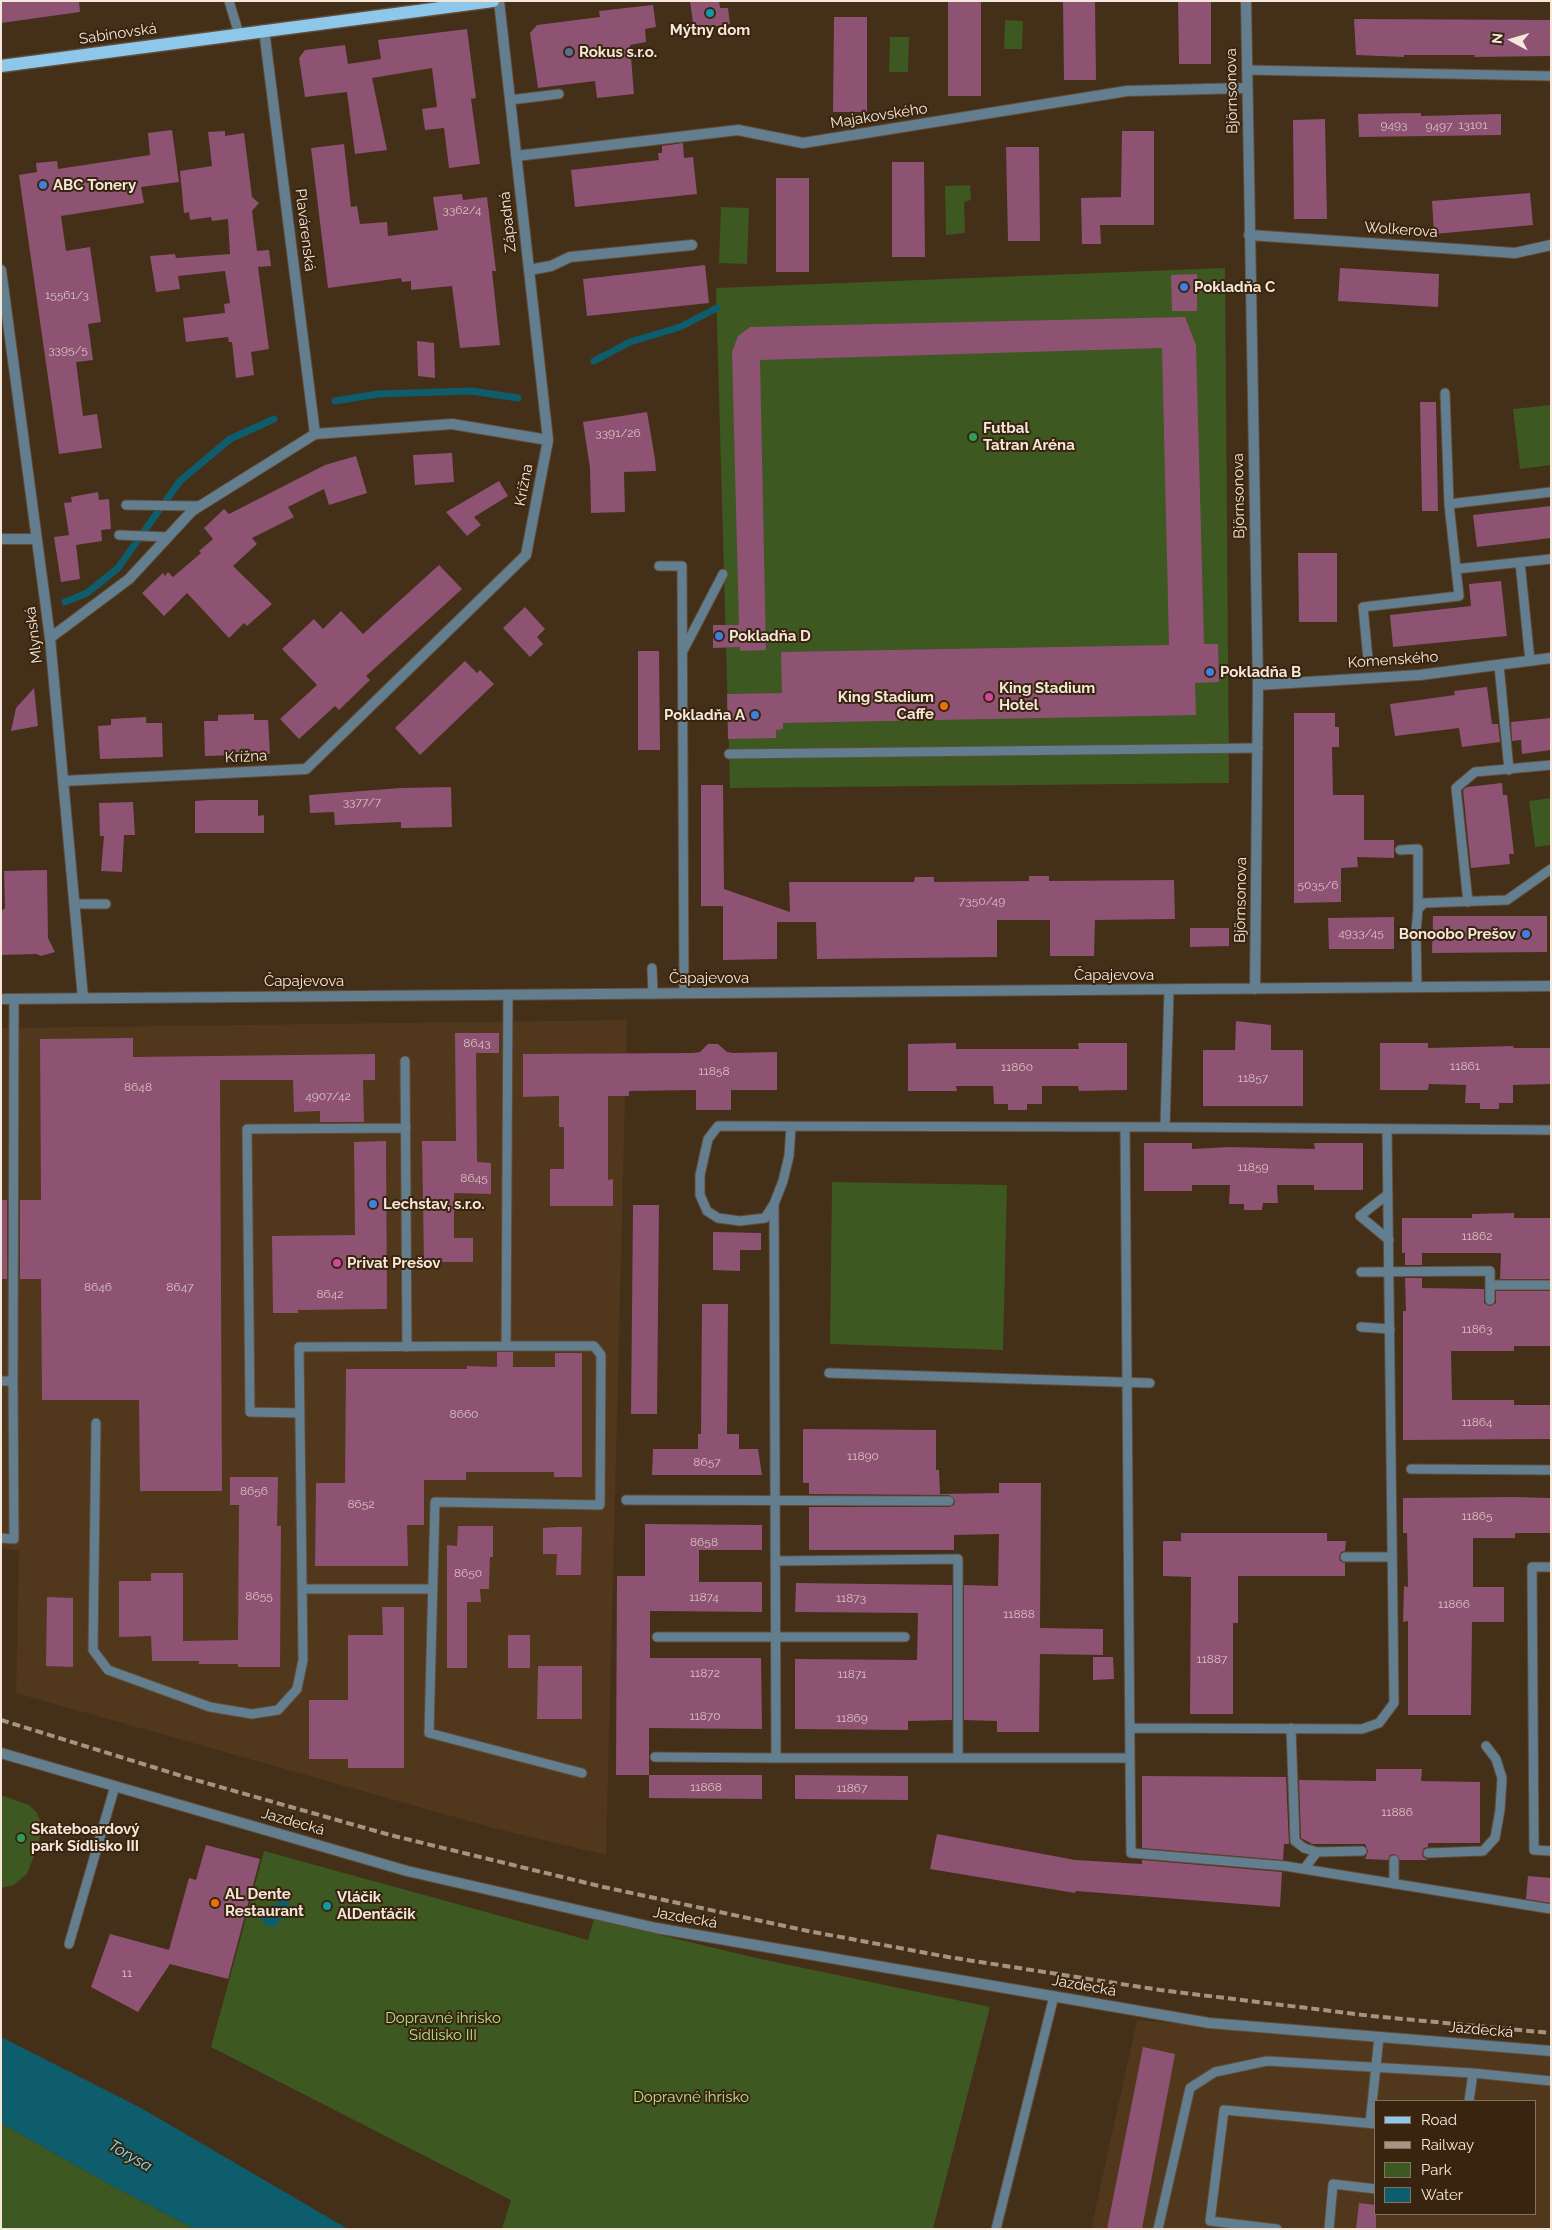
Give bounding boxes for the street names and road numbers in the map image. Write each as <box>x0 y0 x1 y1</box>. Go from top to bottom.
street label: Sabinovská <box>78 20 158 48</box>
street label: Björnsonova <box>1222 48 1242 134</box>
street label: Majakovského <box>829 99 929 133</box>
street label: Plavárenská <box>291 188 319 272</box>
street label: Západná <box>496 191 520 253</box>
street label: Wolkerova <box>1364 218 1438 242</box>
street label: Björnsonova <box>1229 453 1249 539</box>
street label: Krížna <box>511 462 537 508</box>
street label: Mlynská <box>22 606 46 664</box>
street label: Komenského <box>1347 648 1439 672</box>
street label: Krížna <box>224 747 268 767</box>
street label: Björnsonova <box>1231 857 1251 943</box>
street label: Čapajevova <box>1074 966 1154 984</box>
street label: Čapajevova <box>669 969 749 987</box>
street label: Čapajevova <box>264 972 344 990</box>
street label: Jazdecká <box>259 1804 327 1840</box>
street label: Jazdecká <box>651 1903 719 1933</box>
street label: Jazdecká <box>1050 1971 1118 2001</box>
street label: Jazdecká <box>1448 2018 1514 2042</box>

